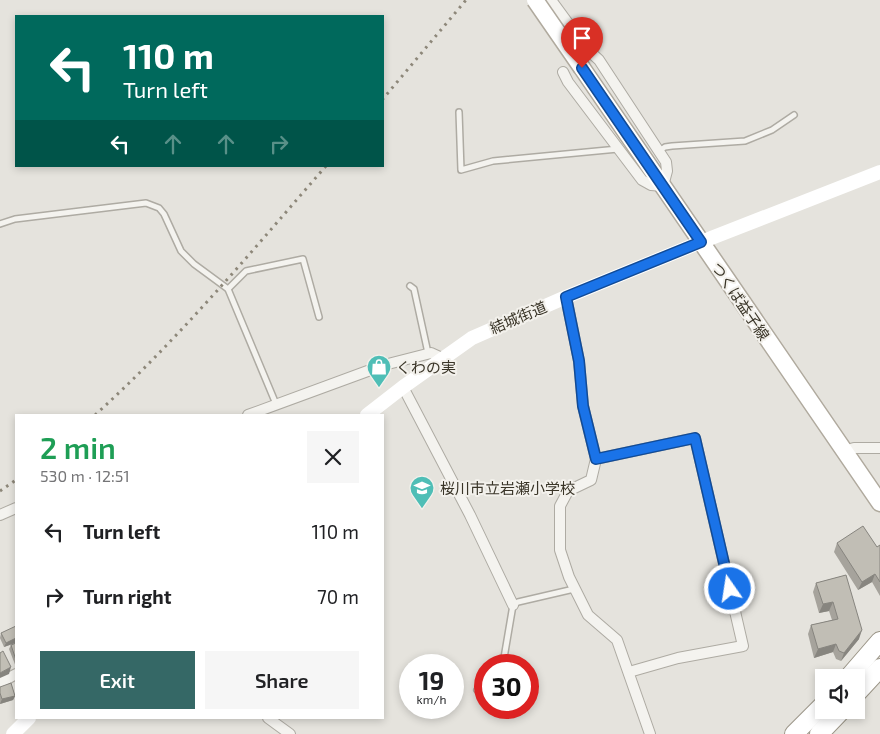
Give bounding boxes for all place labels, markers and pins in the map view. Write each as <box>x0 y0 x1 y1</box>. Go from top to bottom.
pin <box>561 17 603 68</box>
shop icon: くわの実 <box>366 354 392 388</box>
place label: くわの実 <box>396 358 456 376</box>
school or university icon: 桜川市立岩瀬小学校 <box>409 475 435 509</box>
place label: 桜川市立岩瀬小学校 <box>440 479 575 497</box>

